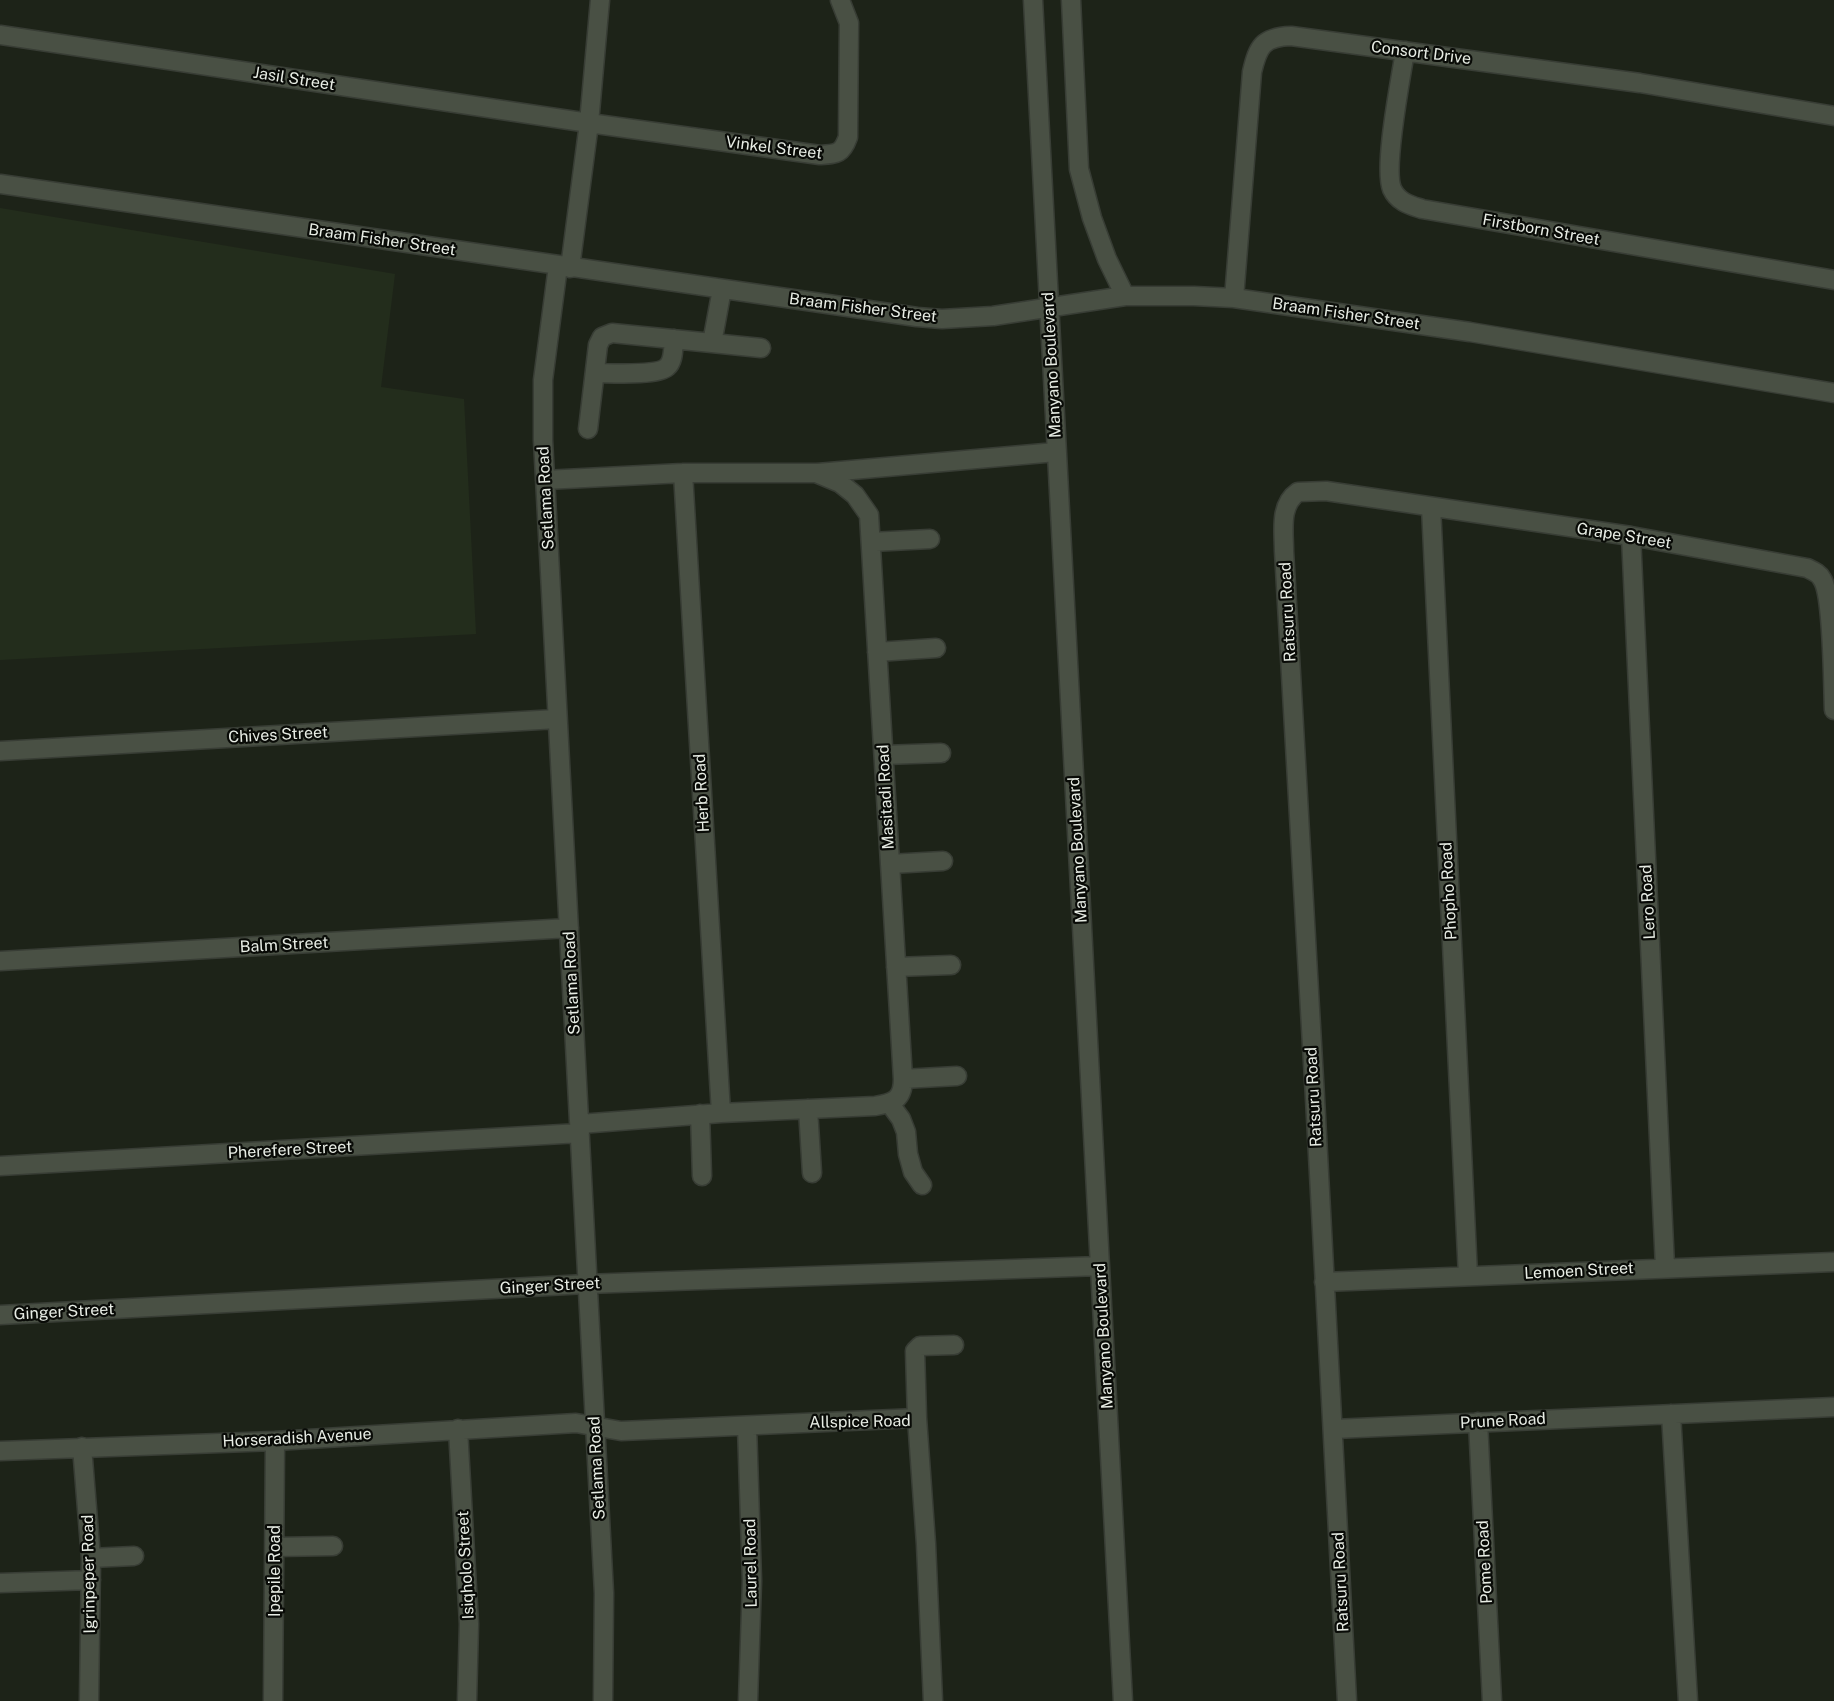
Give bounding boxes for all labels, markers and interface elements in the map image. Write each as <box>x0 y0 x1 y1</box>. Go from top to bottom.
street label: Consort Drive <box>1370 37 1472 69</box>
street label: Jasil Street <box>252 63 336 95</box>
street label: Vinkel Street <box>725 133 823 163</box>
street label: Firstborn Street <box>1481 210 1601 250</box>
street label: Braam Fisher Street <box>307 220 457 260</box>
street label: Braam Fisher Street <box>788 289 938 327</box>
street label: Manyano Boulevard <box>1039 291 1065 439</box>
street label: Braam Fisher Street <box>1271 294 1421 334</box>
street label: Setlama Road <box>534 446 558 550</box>
street label: Grape Street <box>1575 519 1673 553</box>
street label: Ratsuru Road <box>1276 561 1300 663</box>
street label: Chives Street <box>228 723 328 747</box>
street label: Masitadi Road <box>874 744 898 850</box>
street label: Herb Road <box>690 753 714 833</box>
street label: Manyano Boulevard <box>1065 776 1091 924</box>
street label: Phopho Road <box>1437 842 1461 940</box>
street label: Lero Road <box>1636 864 1660 940</box>
street label: Setlama Road <box>560 931 584 1035</box>
street label: Balm Street <box>239 933 329 957</box>
street label: Ratsuru Road <box>1302 1046 1326 1148</box>
street label: Pherefere Street <box>227 1137 353 1163</box>
street label: Lemoen Street <box>1524 1259 1634 1283</box>
street label: Manyano Boulevard <box>1091 1262 1117 1410</box>
street label: Ginger Street <box>499 1274 601 1298</box>
street label: Ginger Street <box>13 1300 115 1324</box>
street label: Prune Road <box>1460 1409 1546 1433</box>
street label: Allspice Road <box>809 1412 911 1432</box>
street label: Setlama Road <box>585 1416 609 1520</box>
street label: Horseradish Avenue <box>222 1425 372 1451</box>
street label: Isiqholo Street <box>454 1510 478 1620</box>
street label: Igrinpeper Road <box>78 1514 100 1634</box>
street label: Laurel Road <box>741 1518 761 1608</box>
street label: Pome Road <box>1473 1520 1497 1604</box>
street label: Ipepile Road <box>265 1525 285 1617</box>
street label: Ratsuru Road <box>1329 1531 1353 1633</box>

